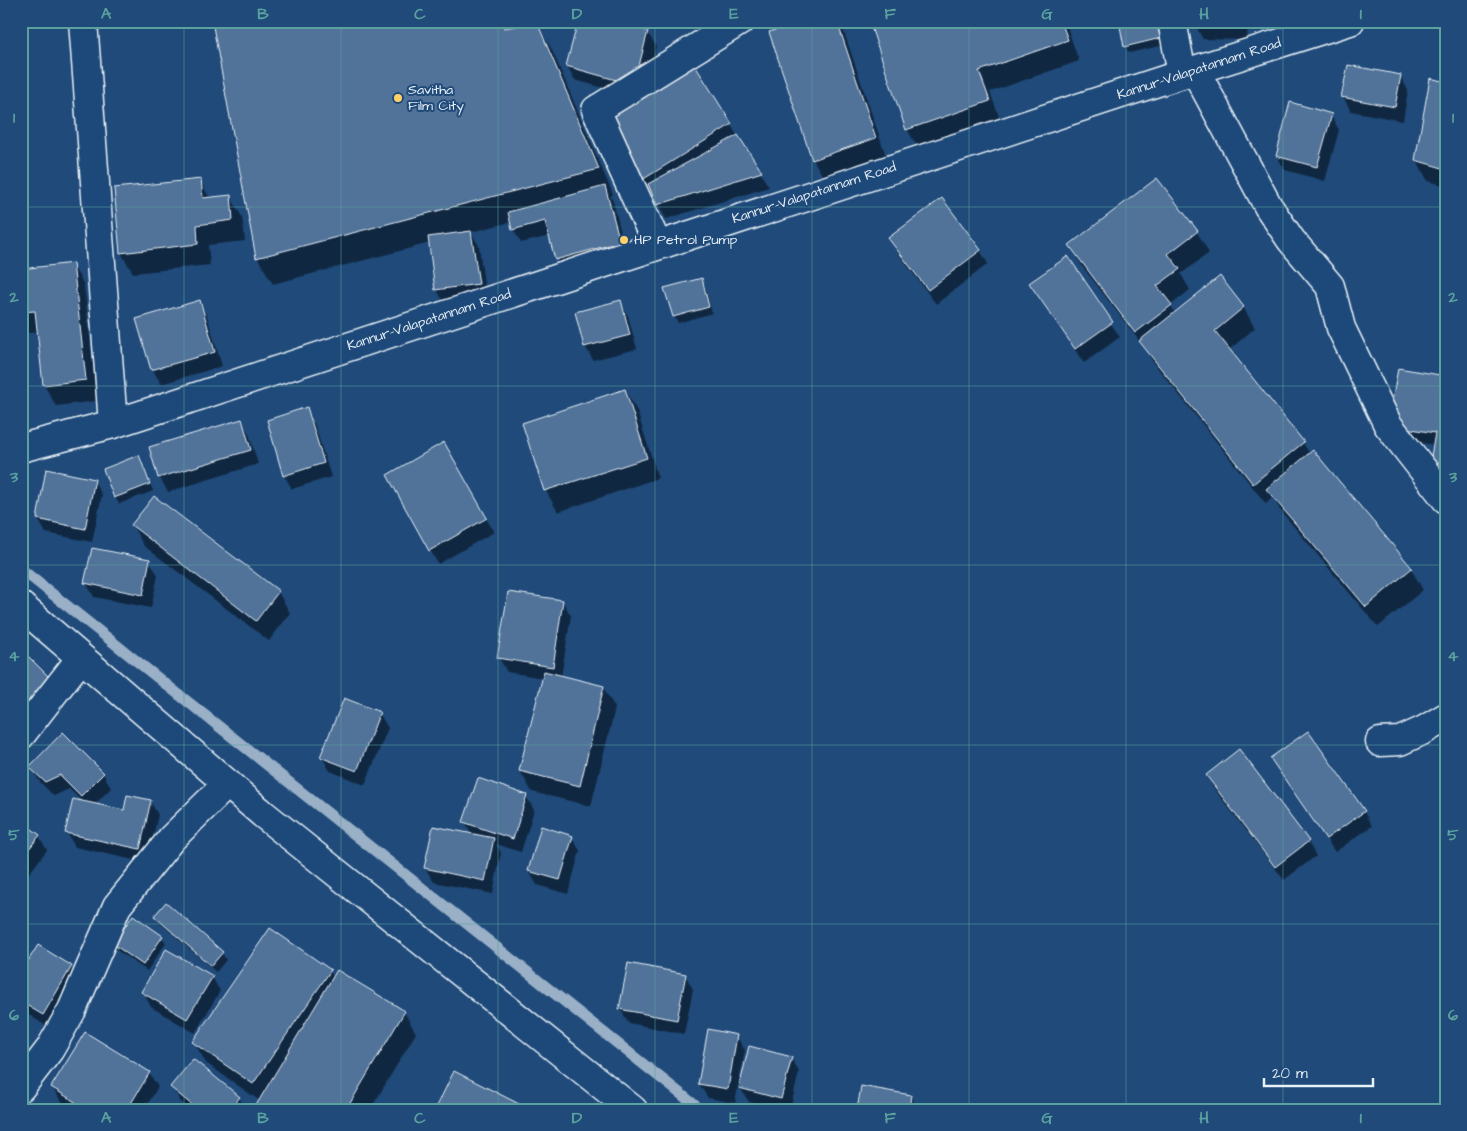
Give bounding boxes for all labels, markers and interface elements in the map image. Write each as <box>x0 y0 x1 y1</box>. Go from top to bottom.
text: A <box>101 3 112 25</box>
text: B <box>257 3 269 25</box>
text: C <box>414 3 426 25</box>
text: D <box>572 3 583 25</box>
text: E <box>729 3 739 25</box>
text: F <box>884 3 896 25</box>
text: G <box>1041 3 1053 25</box>
text: H <box>1199 3 1209 25</box>
text: I <box>1360 3 1362 25</box>
street label: Kannur-Valapatannam Road <box>1114 33 1284 105</box>
place label: Savitha Film City <box>408 80 464 116</box>
marker: Savitha Film City <box>392 92 404 104</box>
text: 1 <box>13 107 16 129</box>
text: 1 <box>1452 107 1455 129</box>
street label: Kannur-Valapatannam Road <box>729 157 899 229</box>
place label: HP Petrol Pump <box>634 230 738 250</box>
marker: HP Petrol Pump <box>618 234 630 246</box>
street label: Kannur-Valapatannam Road <box>344 284 514 356</box>
text: 2 <box>8 286 19 308</box>
text: 2 <box>1447 286 1458 308</box>
text: 3 <box>9 466 19 488</box>
text: 3 <box>1448 466 1458 488</box>
text: 4 <box>9 645 20 667</box>
text: 4 <box>1448 645 1459 667</box>
text: 5 <box>8 824 20 846</box>
text: 5 <box>1447 824 1459 846</box>
text: 6 <box>9 1004 19 1026</box>
text: 6 <box>1448 1004 1458 1026</box>
scale bar <box>1264 1056 1373 1088</box>
text: 20 m <box>1272 1063 1308 1084</box>
text: A <box>101 1107 112 1129</box>
text: B <box>257 1107 269 1129</box>
text: C <box>414 1107 426 1129</box>
text: D <box>572 1107 583 1129</box>
text: E <box>729 1107 739 1129</box>
text: F <box>884 1107 896 1129</box>
text: G <box>1041 1107 1053 1129</box>
text: H <box>1199 1107 1209 1129</box>
text: I <box>1360 1107 1362 1129</box>

